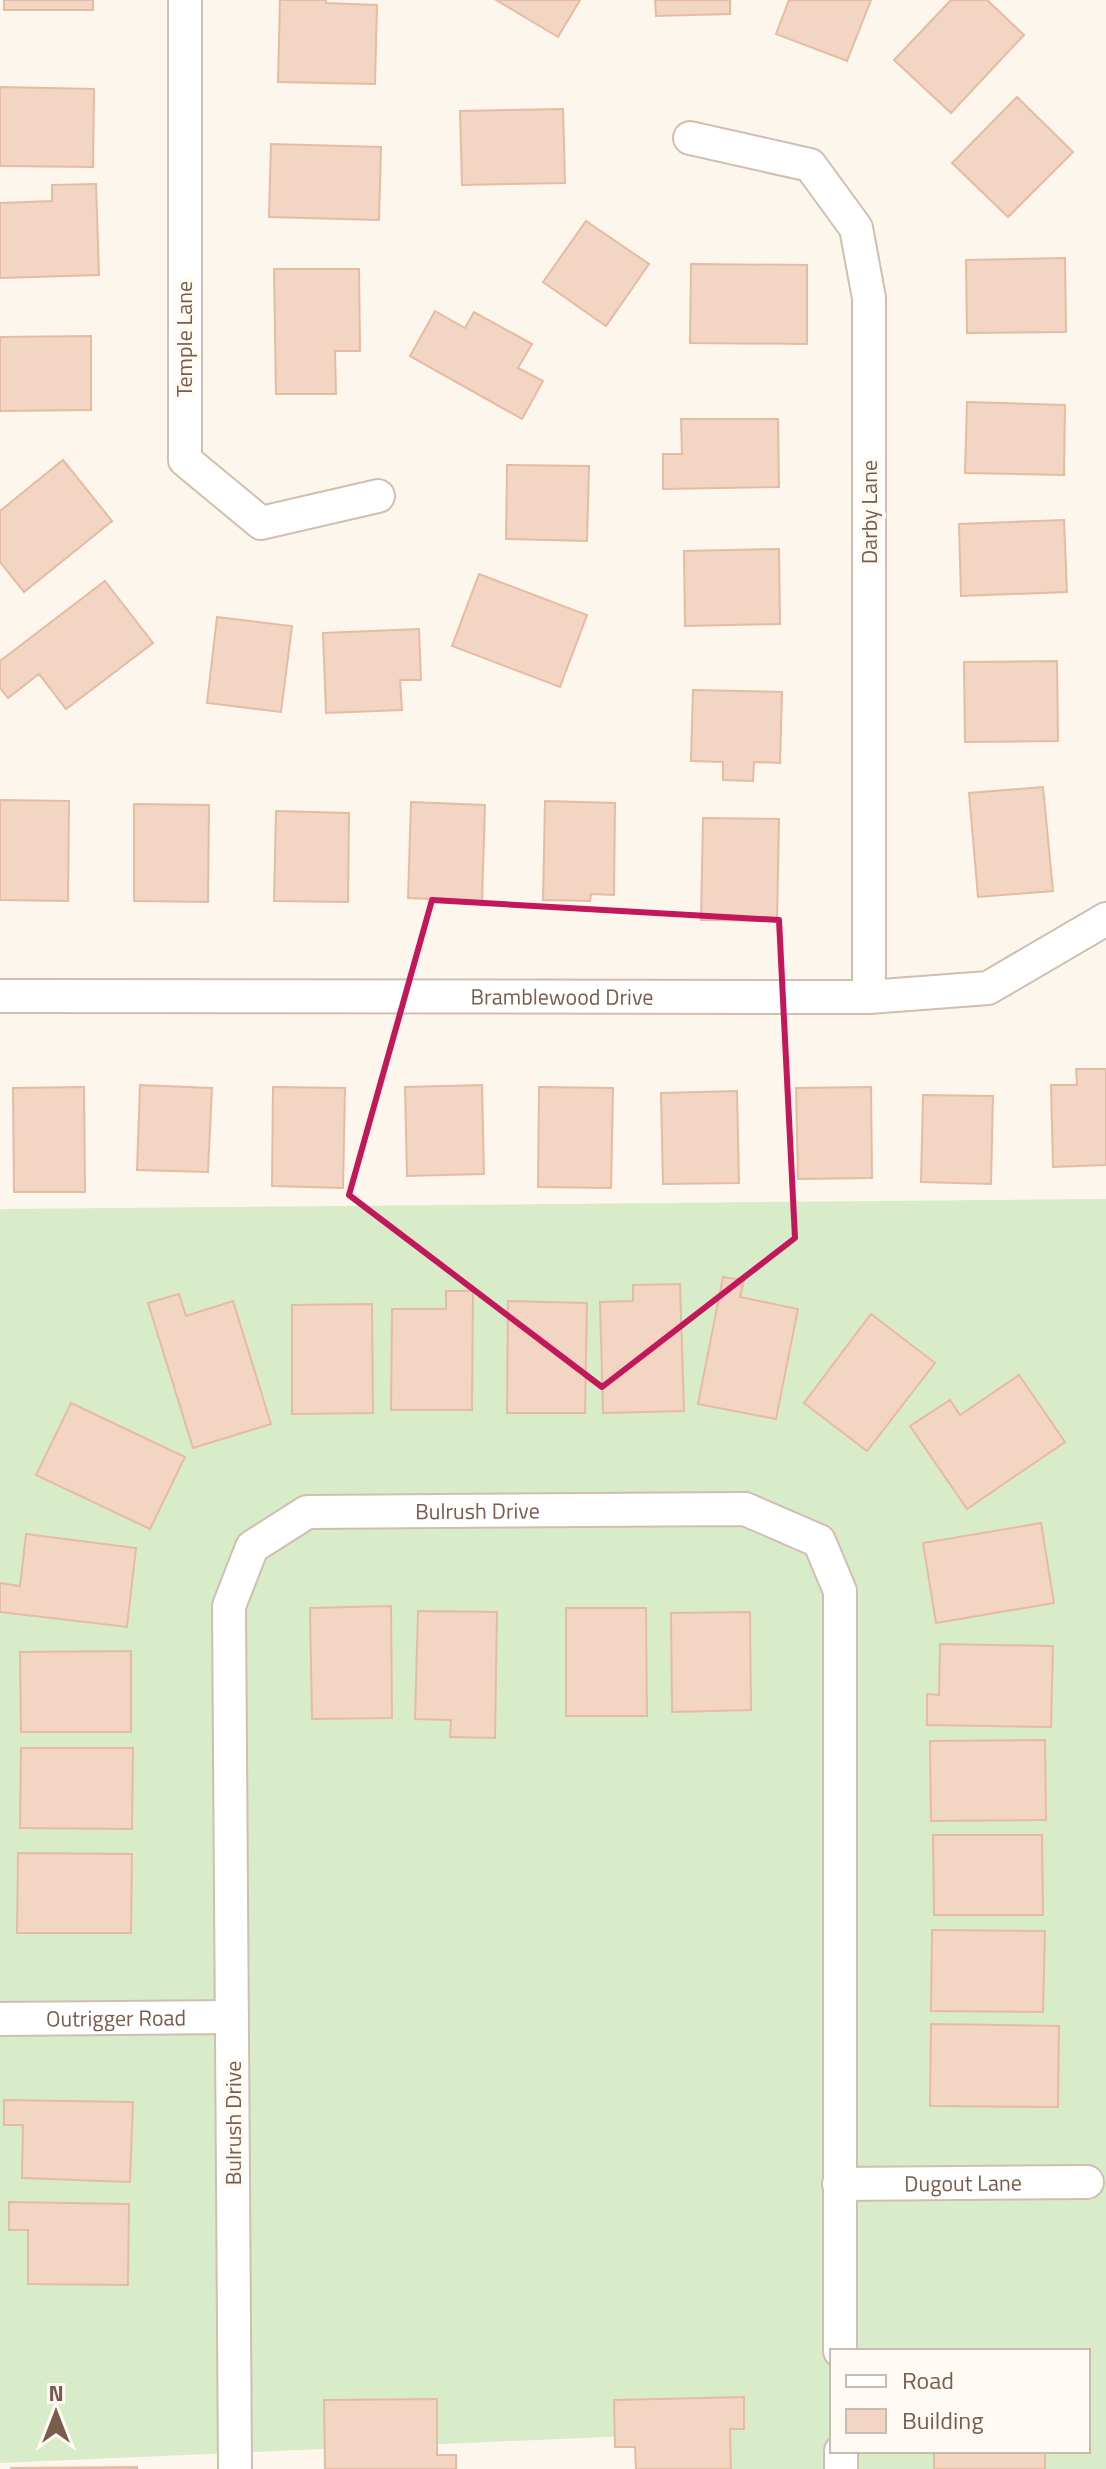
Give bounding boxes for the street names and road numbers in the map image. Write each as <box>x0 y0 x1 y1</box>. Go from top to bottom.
street label: Temple Lane <box>167 281 201 397</box>
street label: Darby Lane <box>852 460 886 564</box>
street label: Bramblewood Drive <box>471 980 653 1014</box>
street label: Bulrush Drive <box>415 1493 540 1528</box>
street label: Outrigger Road <box>46 2000 186 2036</box>
street label: Bulrush Drive <box>216 2061 250 2185</box>
street label: Dugout Lane <box>904 2166 1022 2200</box>

